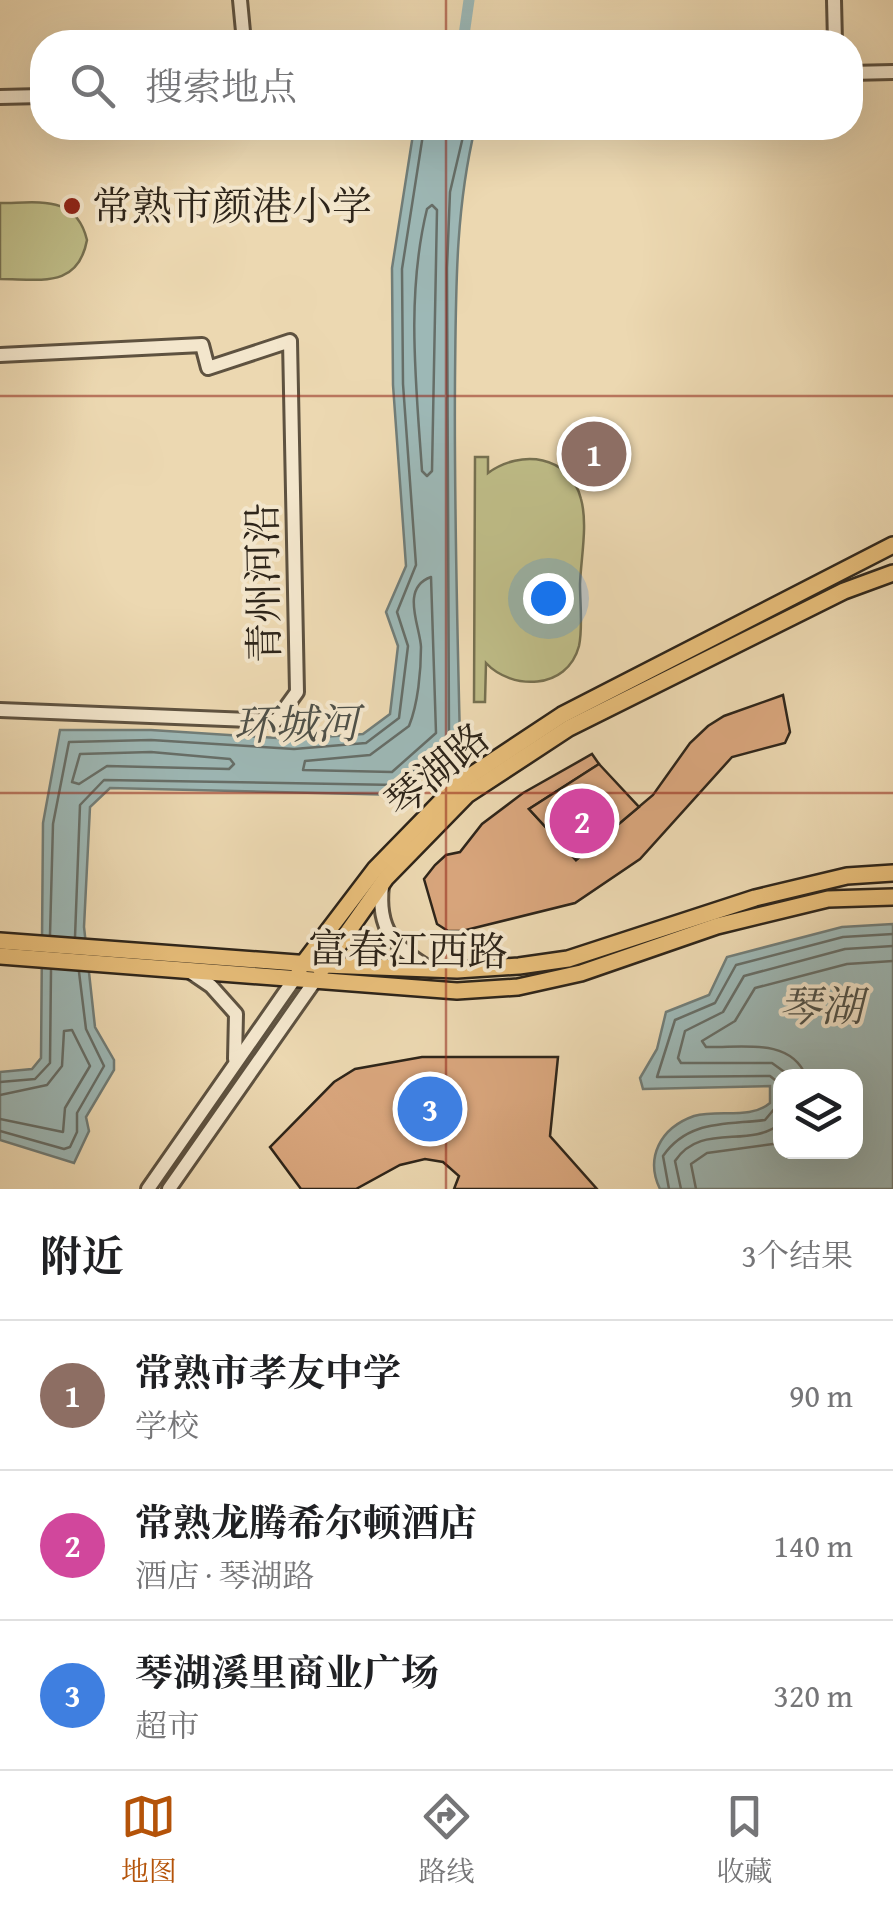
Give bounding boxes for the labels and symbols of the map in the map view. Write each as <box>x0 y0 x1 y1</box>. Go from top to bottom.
place label: 常熟市颜港小学 <box>92 176 372 235</box>
marker: 常熟市颜港小学 <box>61 195 83 217</box>
pin: 1 <box>562 416 626 492</box>
street label: 青州河沿 <box>232 503 293 664</box>
your location <box>523 573 574 624</box>
water label: 环城河 <box>232 692 367 755</box>
street label: 琴湖路 <box>372 708 502 831</box>
pin: 2 <box>550 784 614 858</box>
street label: 富春江西路 <box>308 918 509 981</box>
water label: 琴湖 <box>779 975 870 1036</box>
pin: 3 <box>398 1072 462 1146</box>

